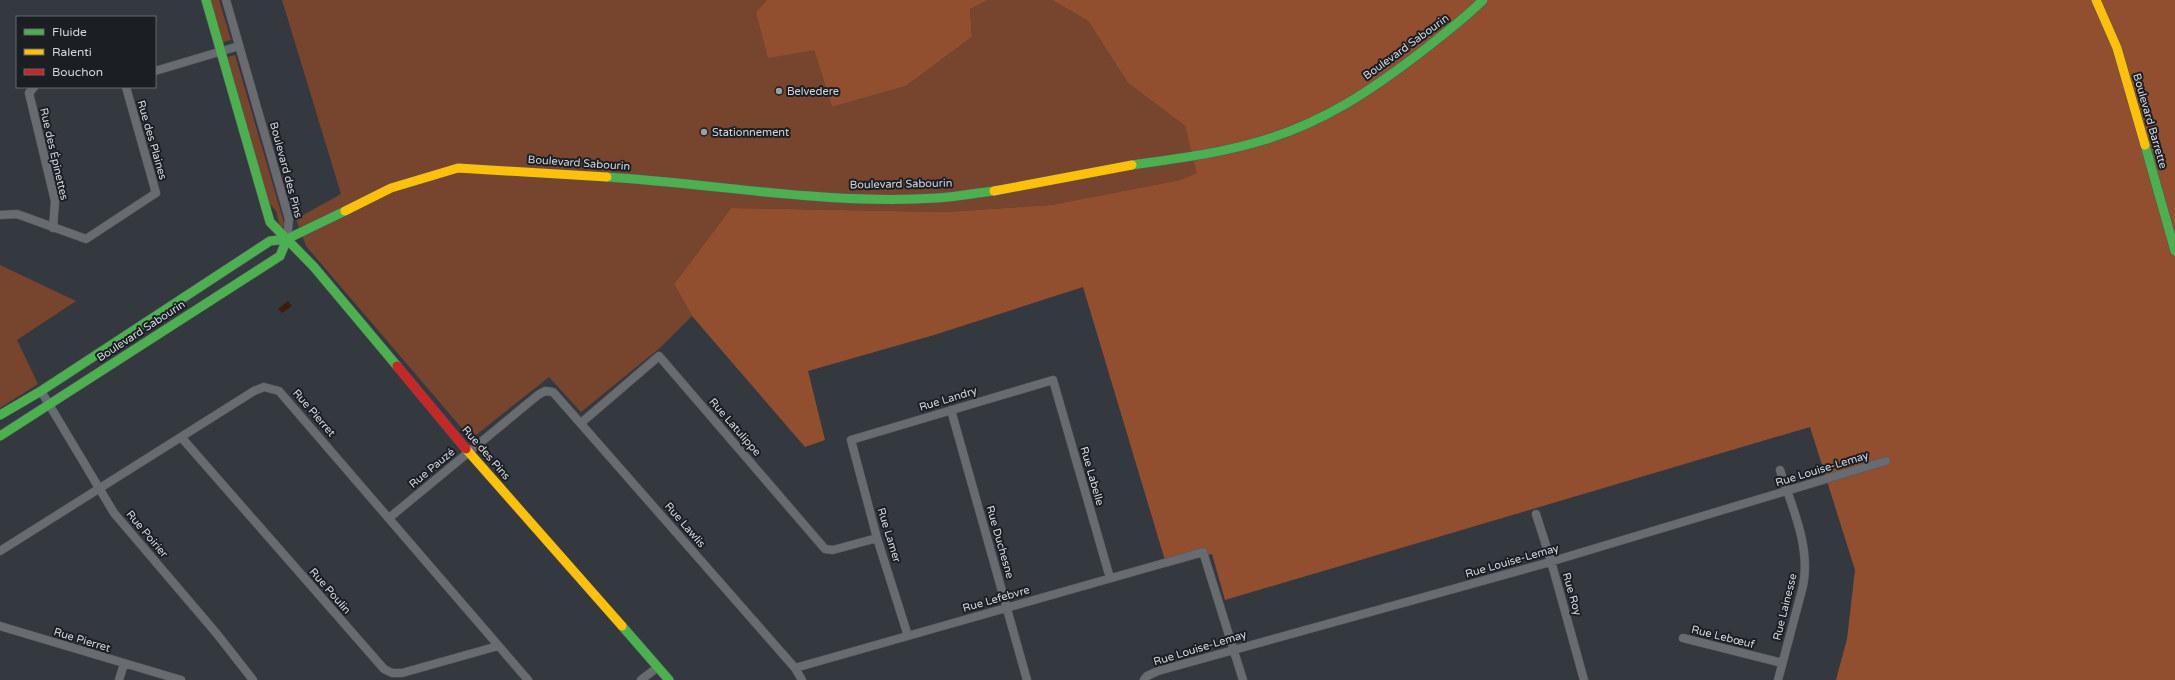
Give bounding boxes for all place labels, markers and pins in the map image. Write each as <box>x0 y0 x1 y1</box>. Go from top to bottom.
place label: Belvedere <box>787 85 839 98</box>
marker: Belvedere <box>774 86 784 96</box>
place label: Stationnement <box>712 126 789 139</box>
marker: Stationnement <box>699 127 709 137</box>

